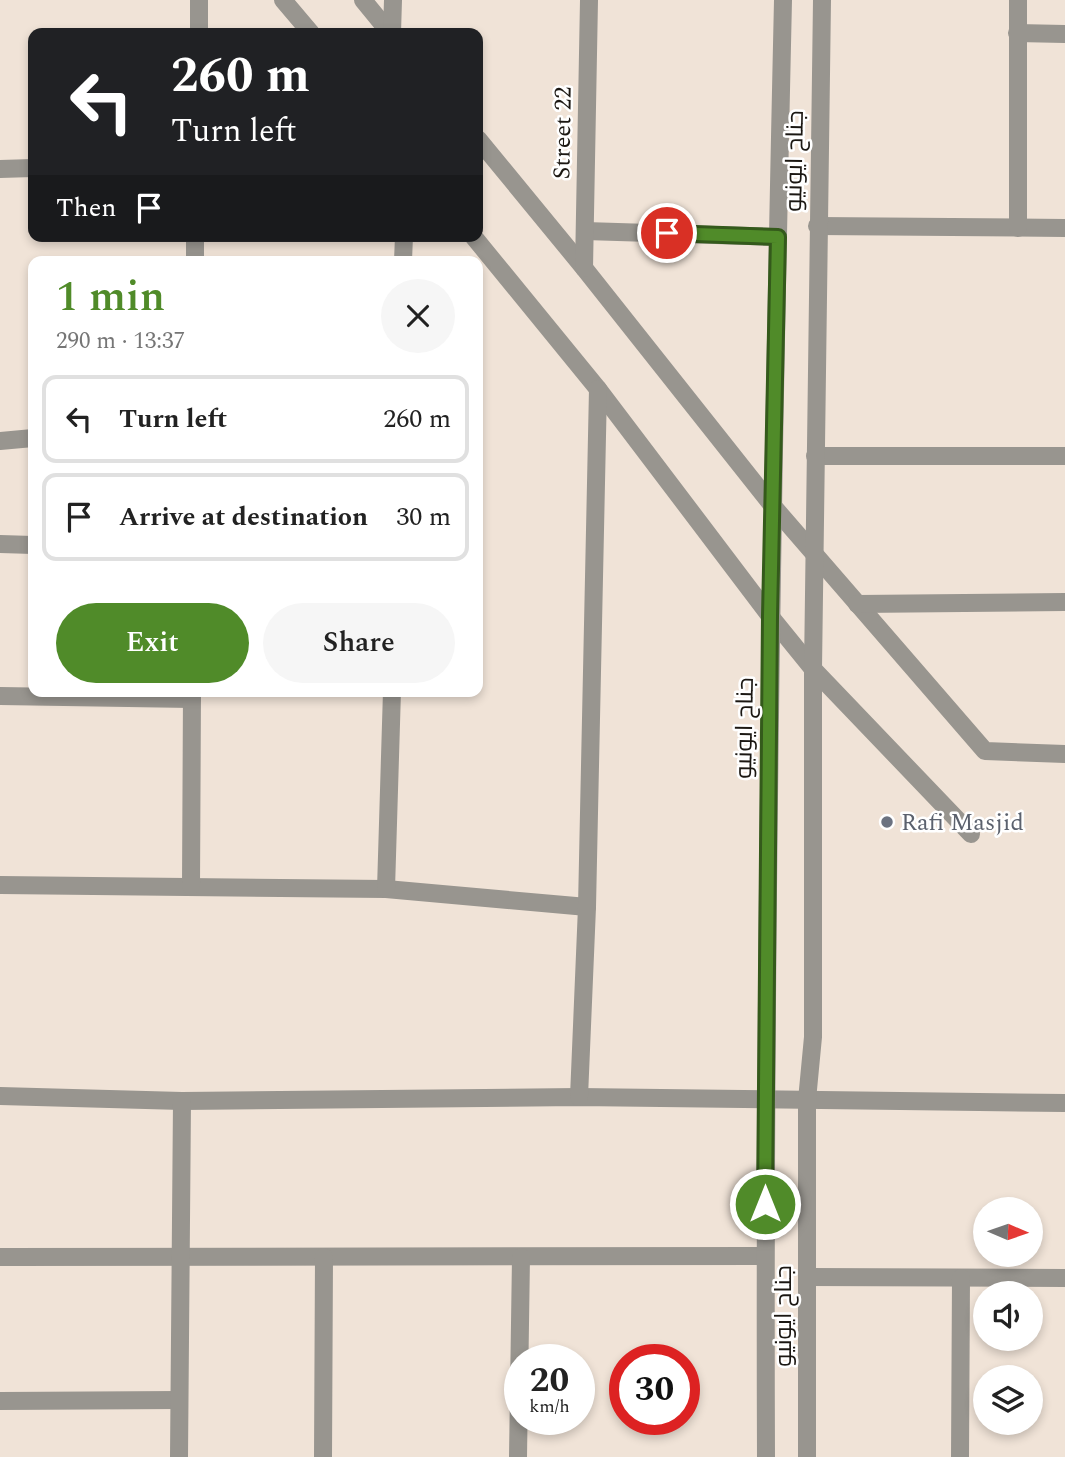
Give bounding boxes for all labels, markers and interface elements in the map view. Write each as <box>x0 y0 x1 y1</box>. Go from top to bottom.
text: 260 m <box>171 39 310 114</box>
icon: left <box>56 56 147 147</box>
street label: Street 22 <box>544 86 582 180</box>
text: Turn left <box>171 107 297 156</box>
street label: جناح ایونیو <box>776 110 814 212</box>
text: Then <box>56 188 116 228</box>
icon: arrive <box>130 189 168 227</box>
pin <box>637 203 697 263</box>
icon: arrive <box>648 214 686 252</box>
text: 1 min <box>56 266 165 329</box>
button: close <box>381 279 455 353</box>
text: 290 m · 13:37 <box>56 324 185 359</box>
text: Turn left <box>119 399 227 439</box>
text: 260 m <box>383 399 451 439</box>
icon: left <box>60 400 98 438</box>
text: Arrive at destination <box>119 497 368 537</box>
text: 30 m <box>396 497 451 537</box>
icon: arrive <box>60 498 98 536</box>
button: Exit <box>56 603 249 683</box>
button: Share <box>263 603 455 683</box>
street label: جناح ایونیو <box>726 677 764 779</box>
place label: Rafi Masjid <box>901 805 1024 841</box>
marker: Rafi Masjid <box>879 814 895 830</box>
position arrow <box>728 1167 802 1241</box>
north arrow <box>973 1197 1043 1267</box>
map controls <box>973 1197 1043 1435</box>
street label: جناح ایونیو <box>766 1265 802 1367</box>
button: sound <box>973 1281 1043 1351</box>
speed limit sign: 30 <box>609 1344 700 1435</box>
text: 20 <box>530 1354 569 1407</box>
button: layers <box>973 1365 1043 1435</box>
text: km/h <box>529 1393 570 1420</box>

